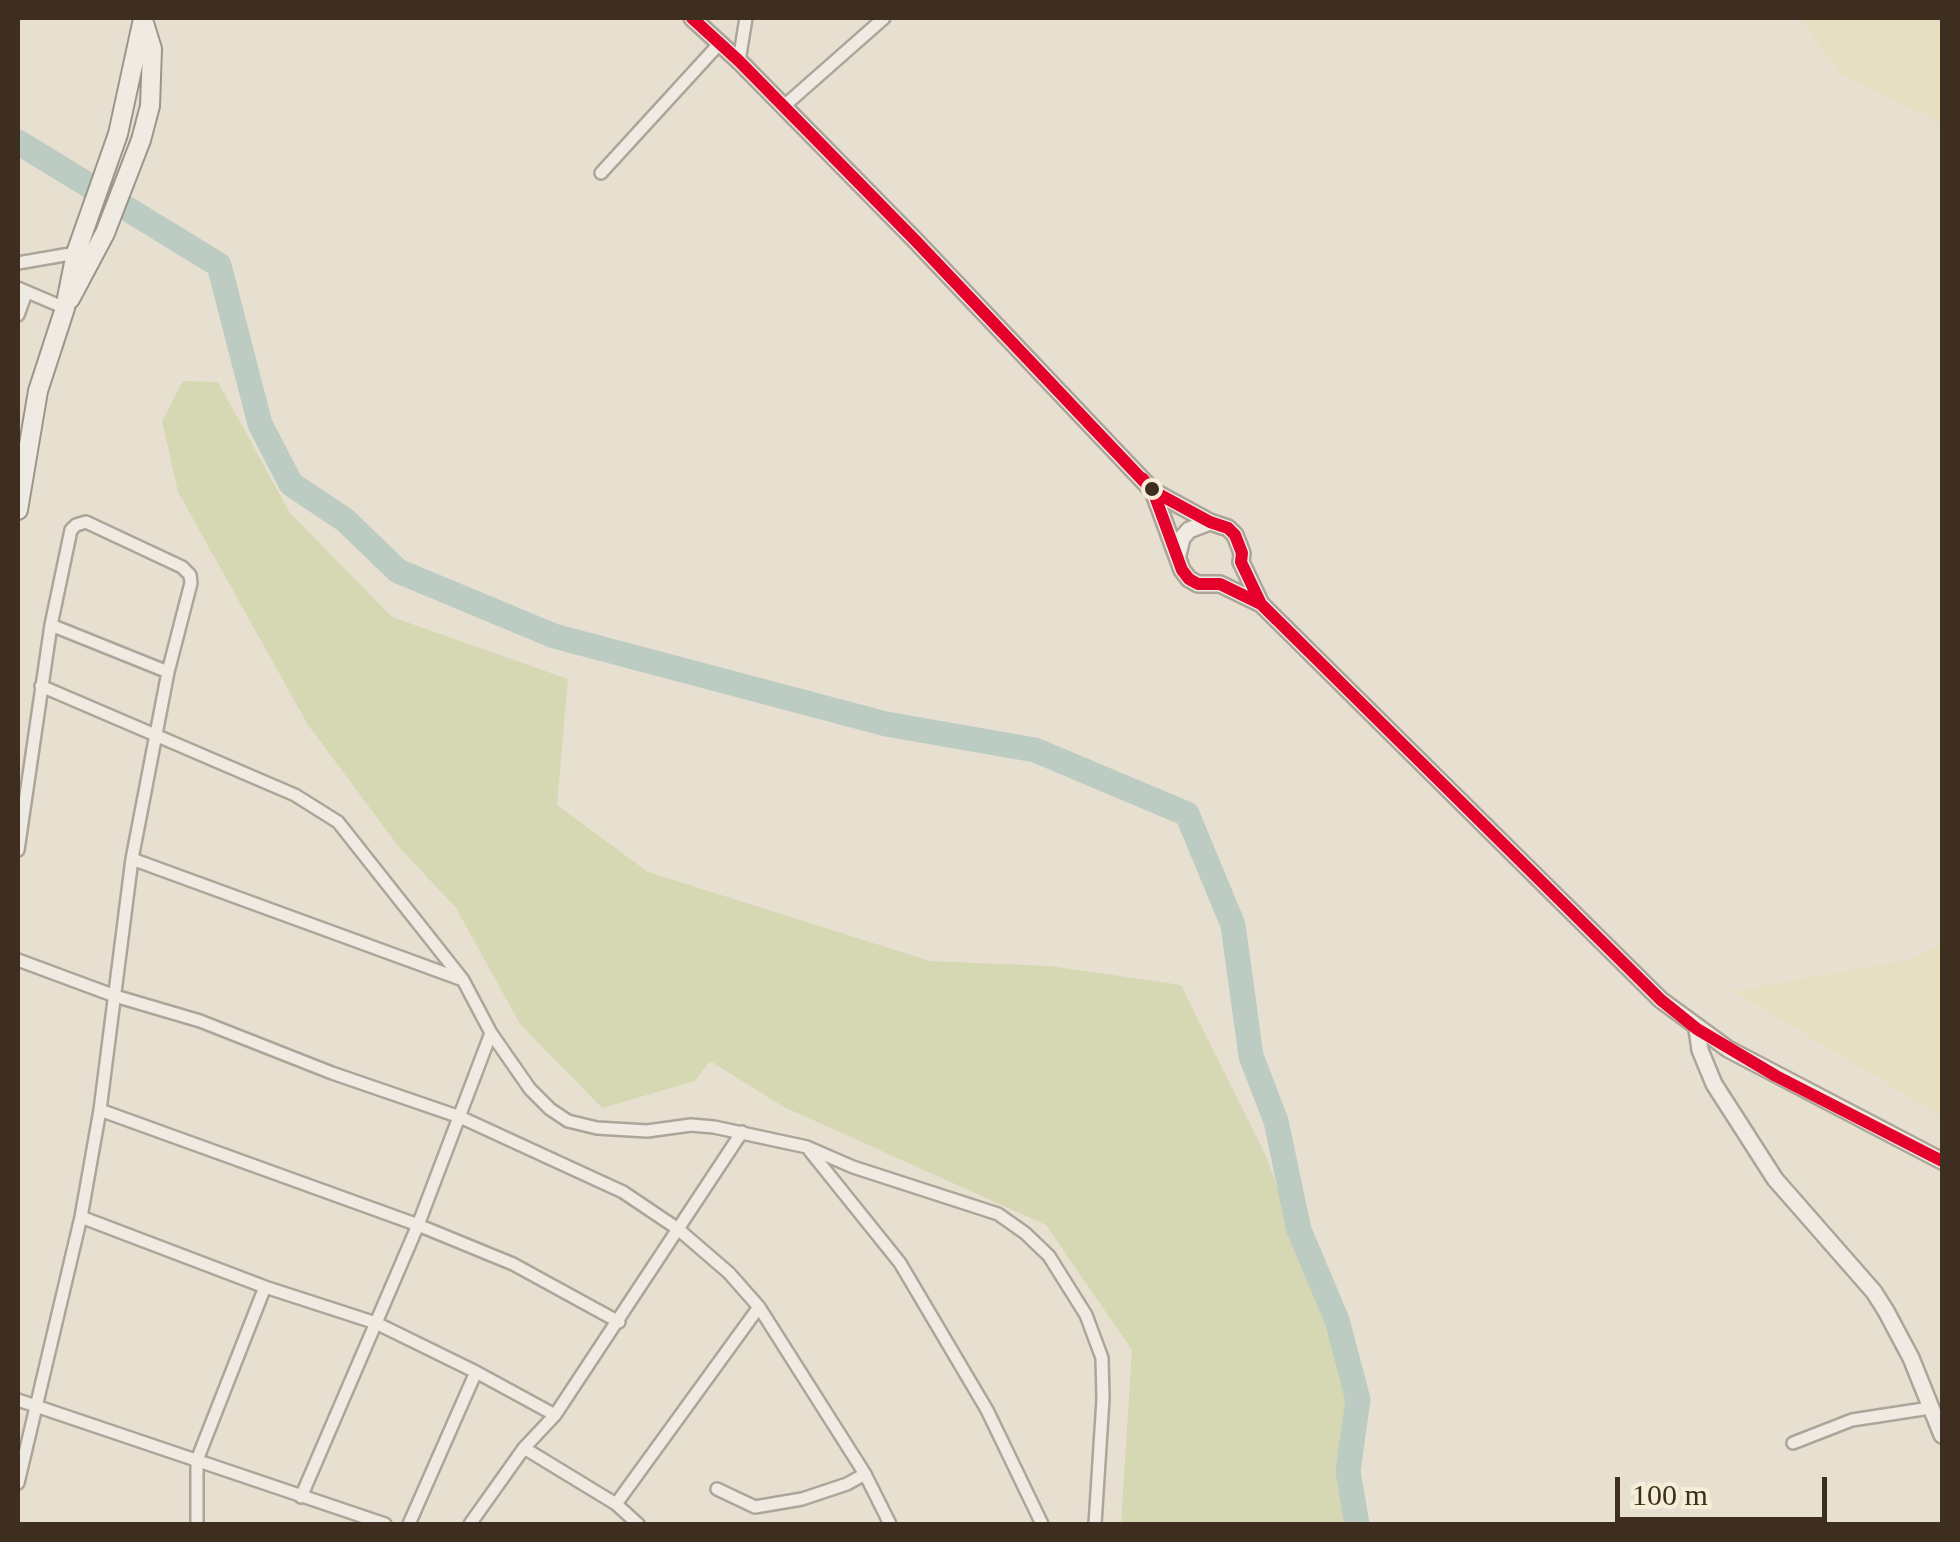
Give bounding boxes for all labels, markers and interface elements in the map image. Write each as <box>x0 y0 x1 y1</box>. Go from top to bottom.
unlabelled marker <box>1142 479 1162 499</box>
scale bar <box>1620 1457 1832 1519</box>
text: 100 m <box>1632 1478 1708 1511</box>

